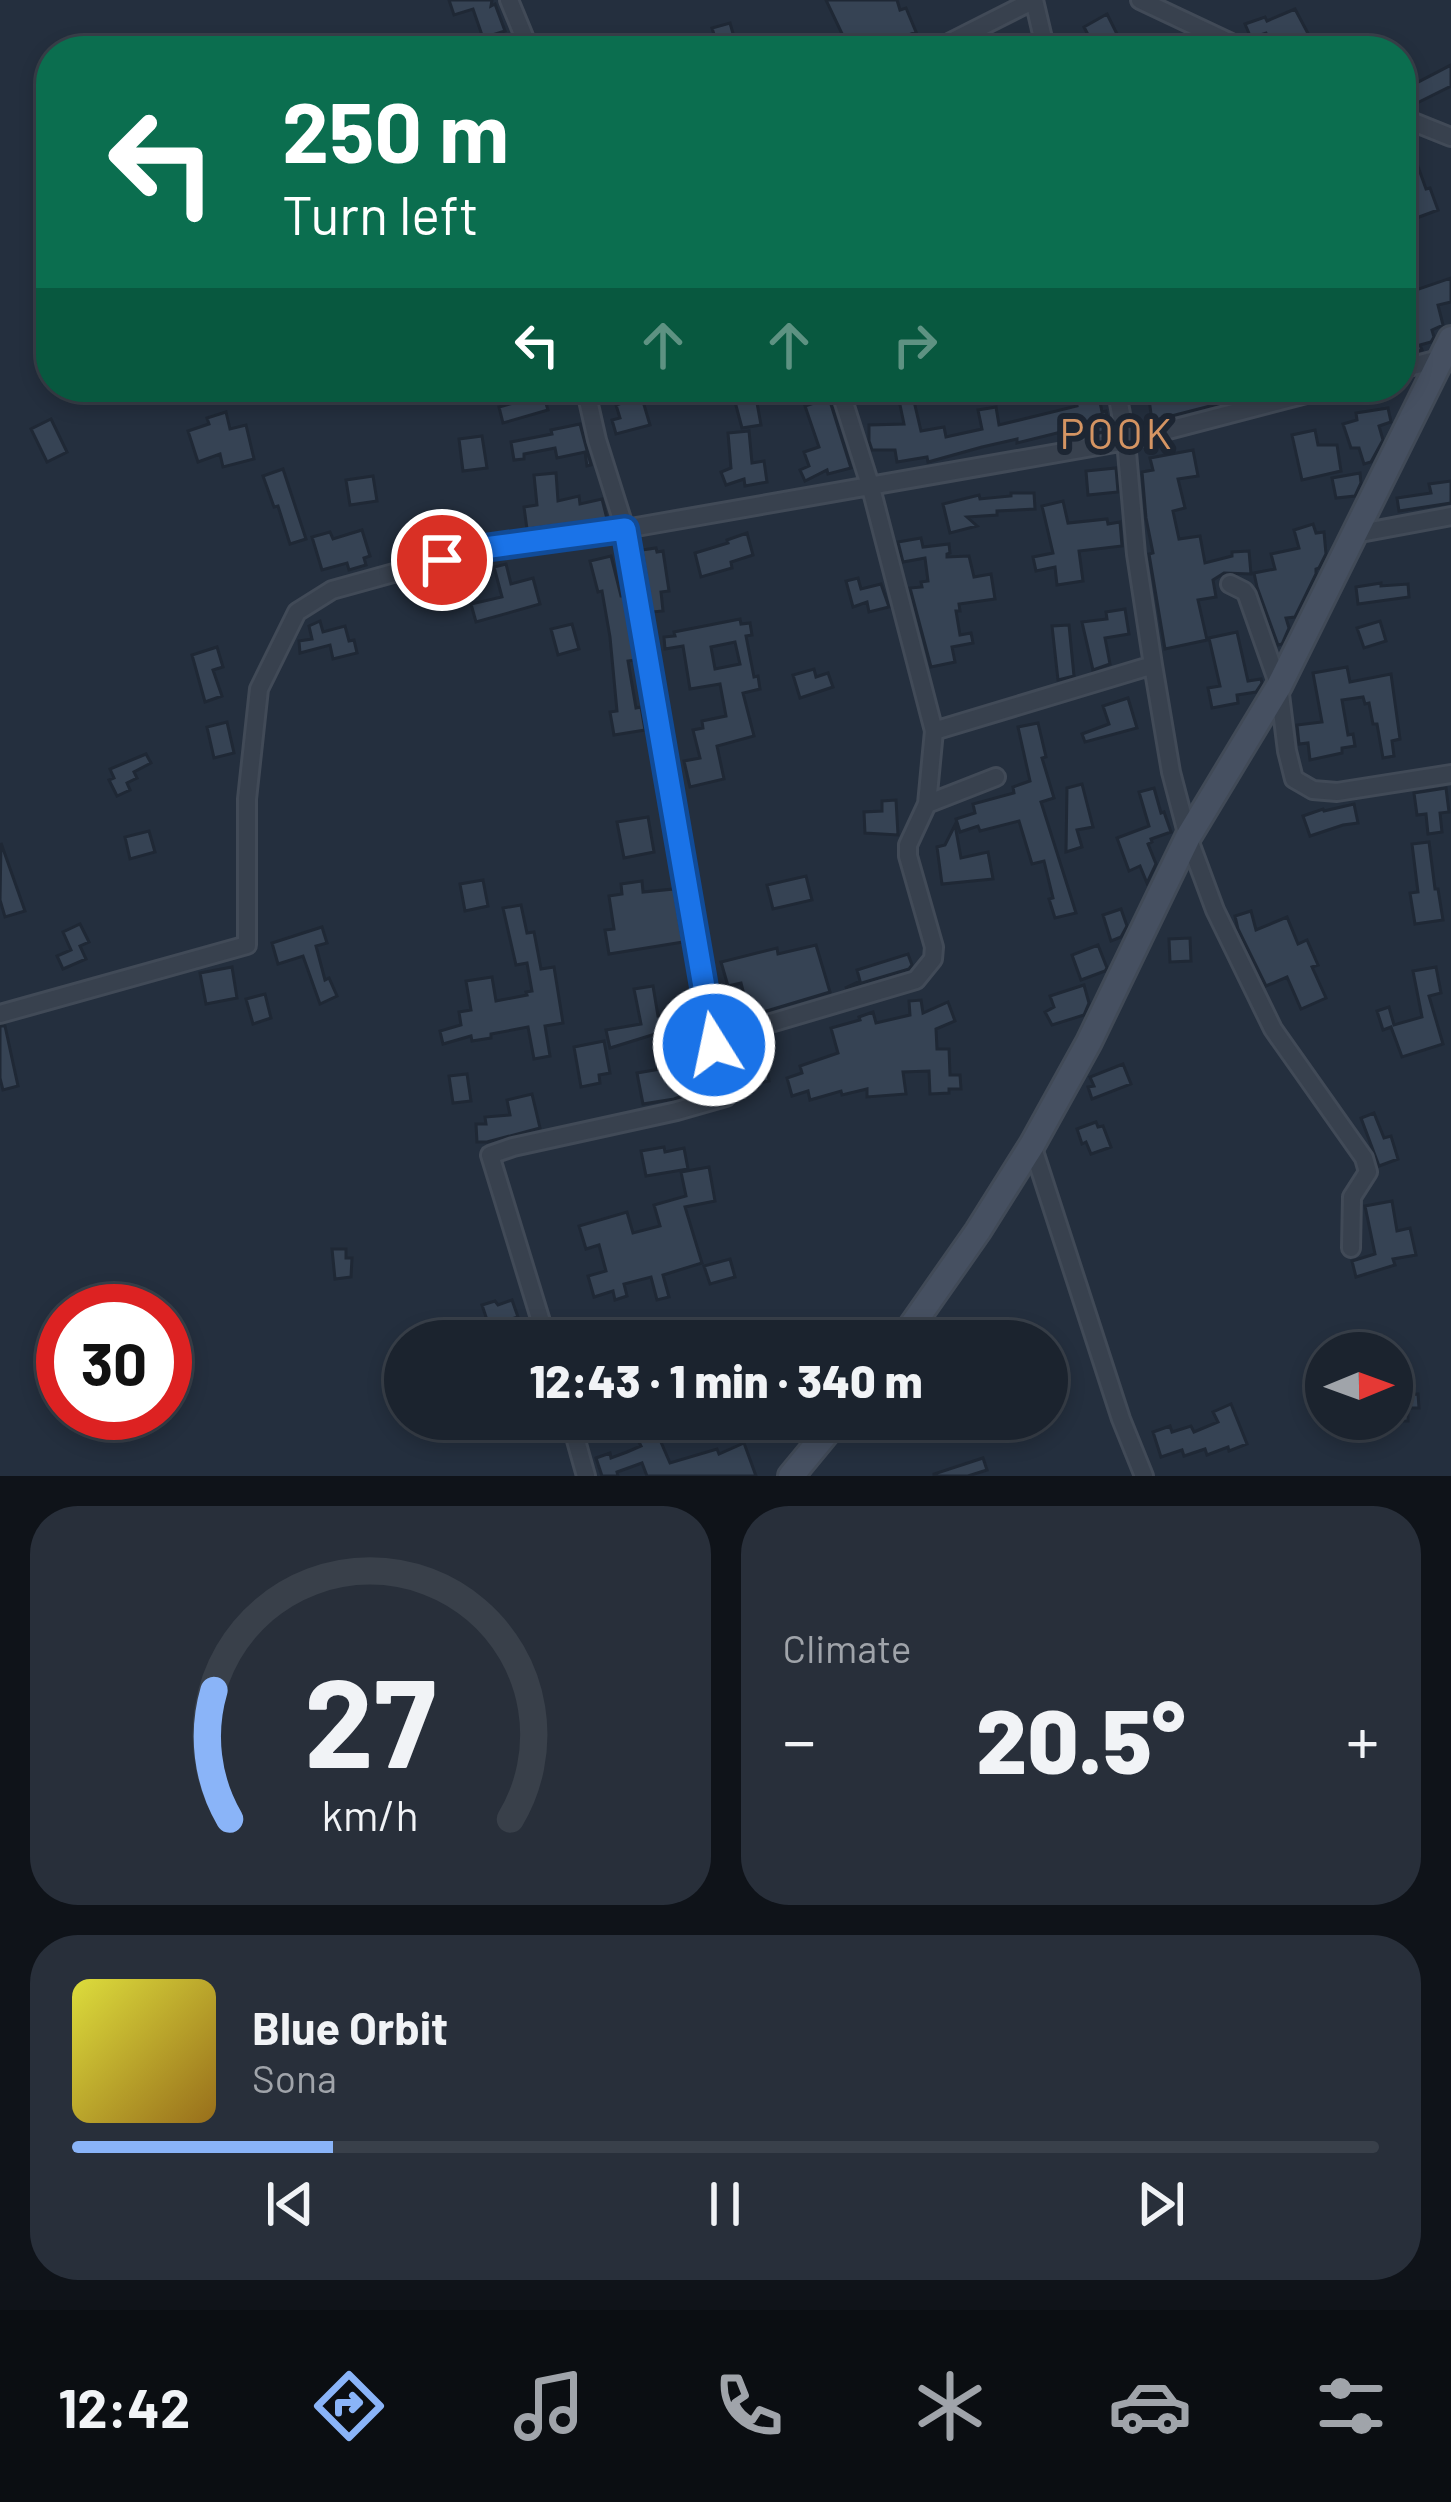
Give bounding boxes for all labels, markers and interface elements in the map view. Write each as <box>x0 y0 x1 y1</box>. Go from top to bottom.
text: 250 m <box>282 79 509 180</box>
icon: left <box>84 84 240 240</box>
text: Turn left <box>282 181 479 246</box>
icon: left <box>504 312 570 378</box>
icon: ahead <box>630 312 696 378</box>
icon: ahead <box>756 312 822 378</box>
icon: right <box>882 312 948 378</box>
district label: POOK <box>1060 407 1174 457</box>
pin <box>391 509 493 611</box>
icon: arrive <box>409 527 475 593</box>
position arrow <box>651 982 777 1108</box>
speed limit sign: 30 <box>36 1284 192 1440</box>
north arrow <box>1305 1332 1413 1440</box>
map controls <box>1305 1332 1413 1440</box>
text: 12:43 · 1 min · 340 m <box>529 1353 923 1407</box>
text: Climate <box>783 1624 912 1671</box>
text: 27 <box>304 1643 436 1793</box>
text: 20.5° <box>976 1684 1185 1792</box>
text: − <box>783 1699 816 1778</box>
text: + <box>1346 1699 1379 1778</box>
text: km/h <box>322 1787 419 1839</box>
text: Blue Orbit <box>252 2000 448 2054</box>
text: Sona <box>252 2054 337 2101</box>
icon: previous <box>257 2171 323 2237</box>
icon: pause <box>692 2171 758 2237</box>
icon: next <box>1128 2171 1194 2237</box>
icon: directions <box>307 2364 391 2448</box>
icon: music <box>507 2364 591 2448</box>
icon: phone <box>707 2364 791 2448</box>
icon: climate <box>908 2364 992 2448</box>
icon: car <box>1108 2364 1192 2448</box>
icon: filters <box>1309 2364 1393 2448</box>
text: 12:42 <box>58 2374 190 2439</box>

